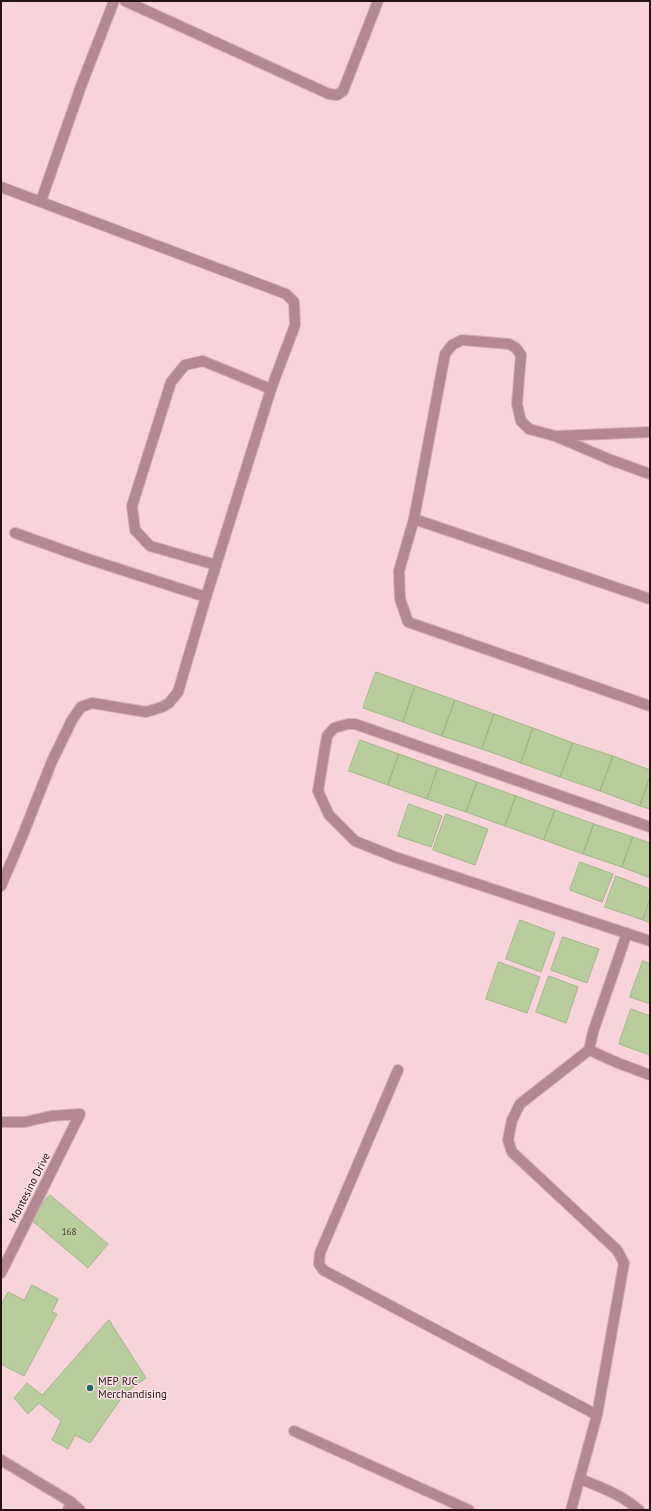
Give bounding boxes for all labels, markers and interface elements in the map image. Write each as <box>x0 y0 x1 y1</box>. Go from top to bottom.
street label: Montesino Drive <box>7 1151 53 1225</box>
house number: 168 <box>62 1227 76 1237</box>
place label: MEP RJC Merchandising <box>98 1375 167 1401</box>
marker: MEP RJC Merchandising <box>85 1383 95 1393</box>

